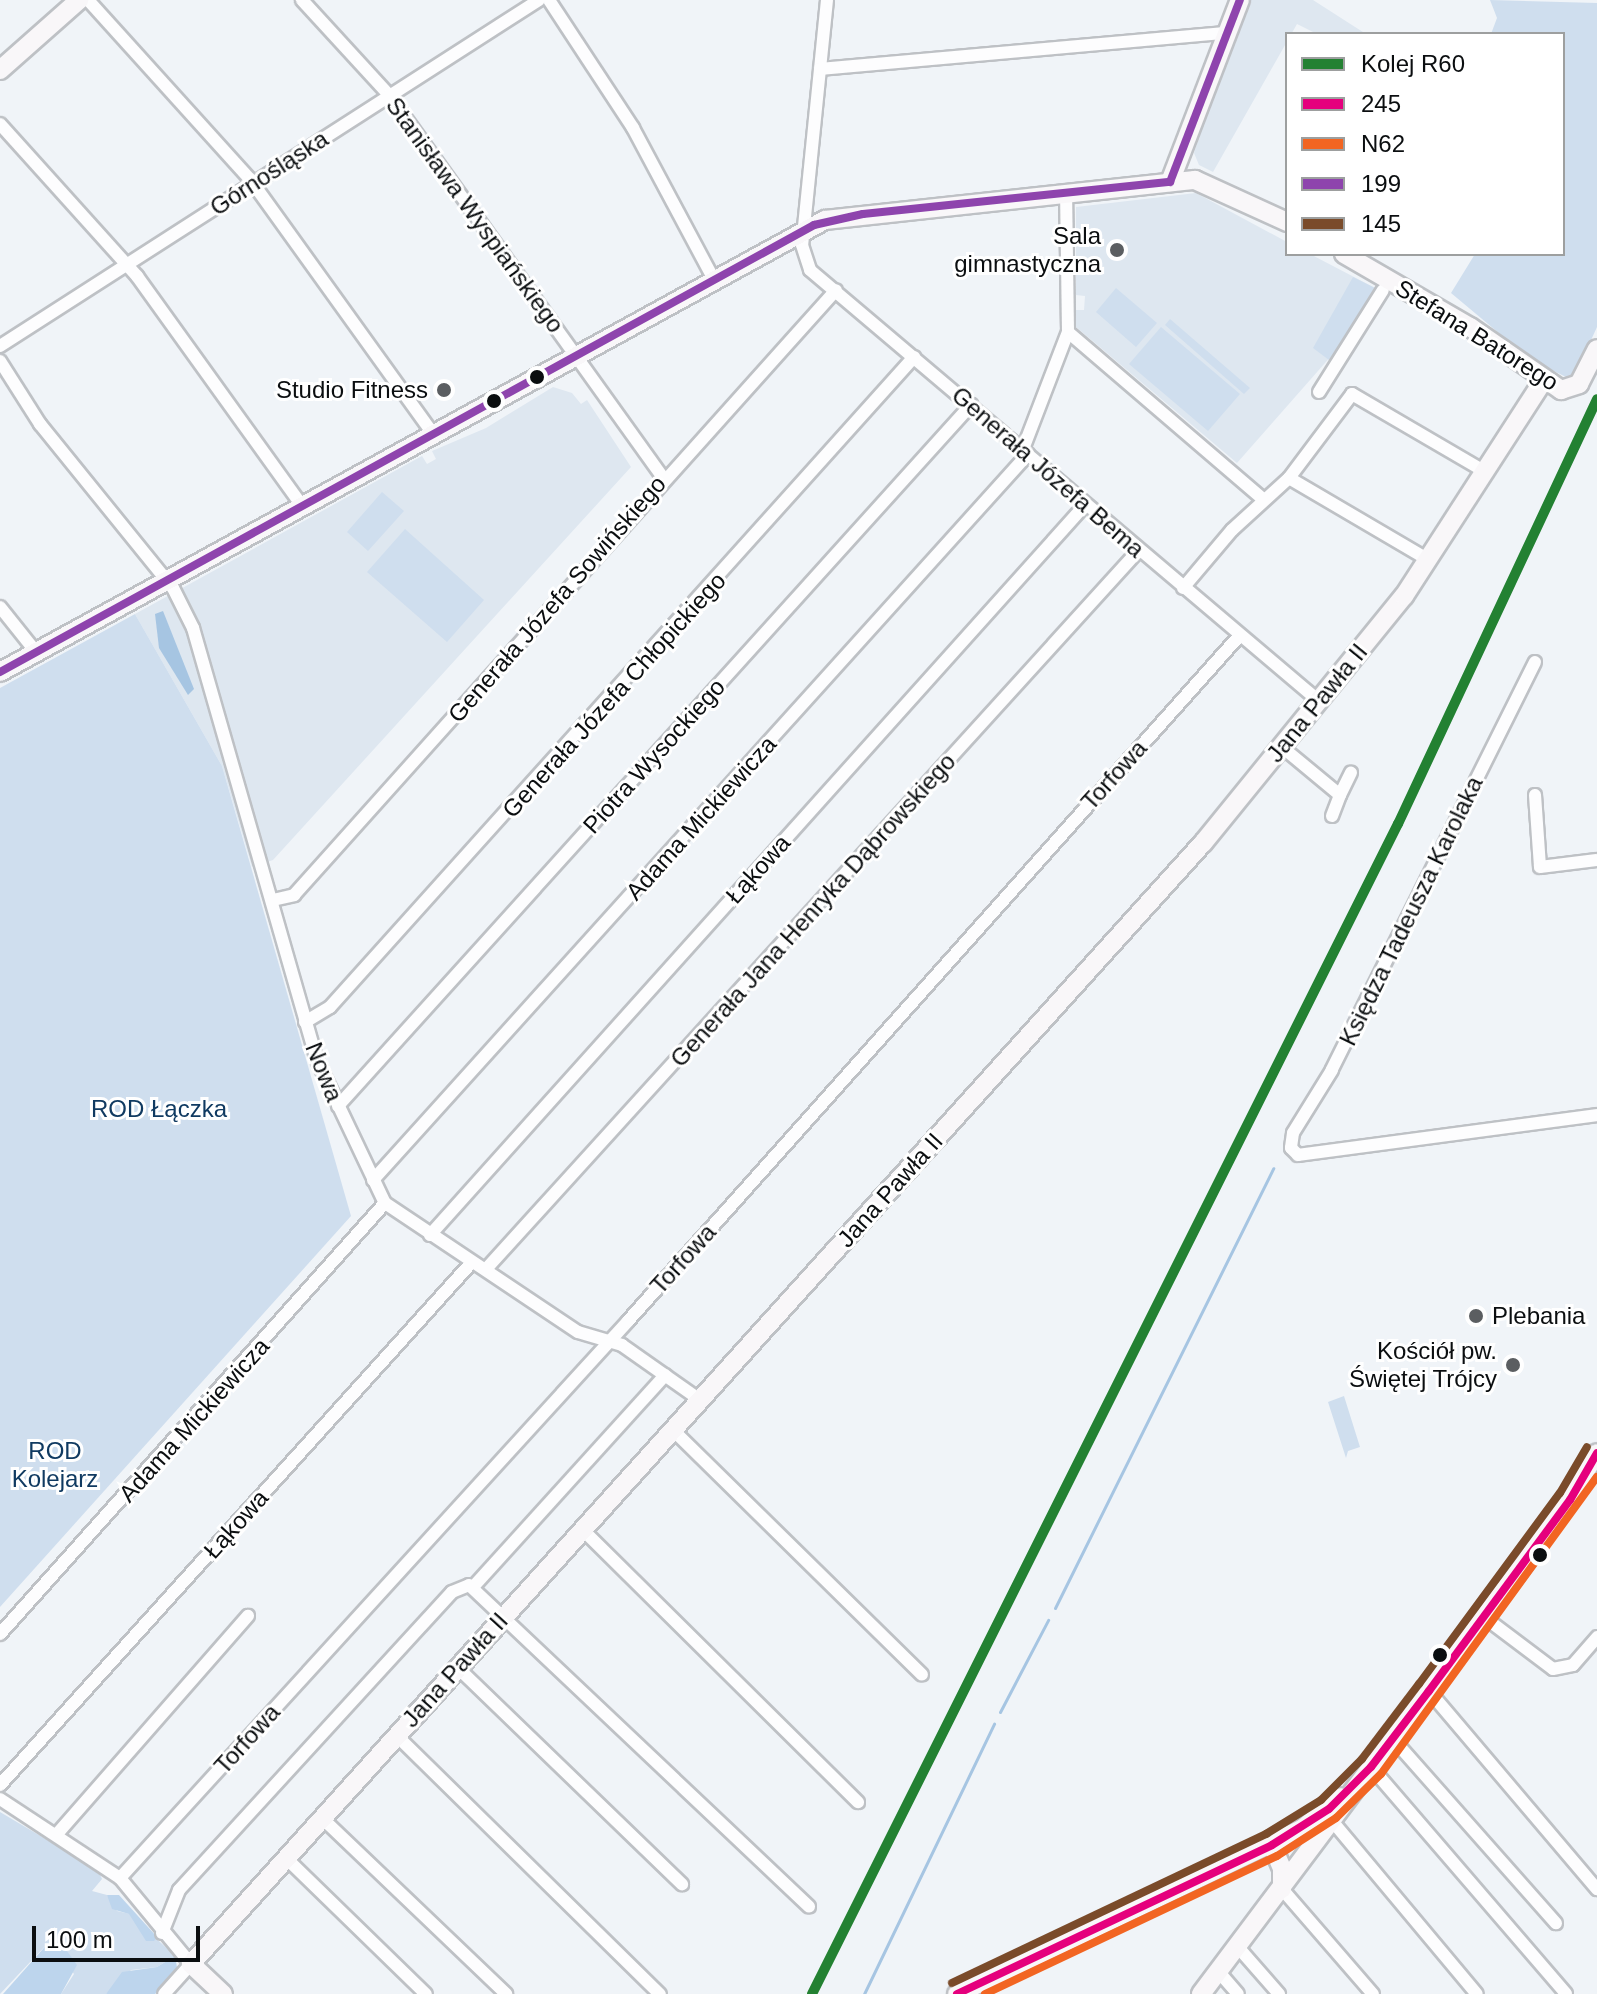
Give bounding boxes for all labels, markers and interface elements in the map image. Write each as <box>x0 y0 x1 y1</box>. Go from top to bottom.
legend <box>1285 32 1565 256</box>
text: Kolej R60 <box>1361 50 1465 77</box>
text: 245 <box>1361 90 1401 117</box>
street label: Stanisława Wyspiańskiego <box>380 92 570 338</box>
street label: Górnośląska <box>205 124 333 222</box>
text: N62 <box>1361 130 1405 157</box>
text: 199 <box>1361 170 1401 197</box>
text: 145 <box>1361 210 1401 237</box>
place label: Sala gimnastyczna <box>954 222 1101 278</box>
marker: Sala gimnastyczna <box>1108 241 1126 259</box>
street label: Stefana Batorego <box>1390 273 1564 397</box>
unlabelled marker <box>529 369 545 385</box>
place label: Studio Fitness <box>276 376 428 404</box>
marker: Studio Fitness <box>435 381 453 399</box>
street label: Generała Józefa Bema <box>946 381 1150 563</box>
unlabelled marker <box>486 393 502 409</box>
street label: Generała Józefa Sowińskiego <box>442 470 672 728</box>
street label: Generała Józefa Chłopickiego <box>496 566 732 824</box>
street label: Jana Pawła II <box>1260 638 1374 768</box>
street label: Piotra Wysockiego <box>577 673 731 839</box>
street label: Adama Mickiewicza <box>620 730 782 906</box>
street label: Torfowa <box>1075 734 1153 816</box>
street label: Generała Jana Henryka Dąbrowskiego <box>664 747 962 1073</box>
street label: Księdza Tadeusza Karolaka <box>1333 772 1489 1050</box>
street label: Łąkowa <box>720 829 796 909</box>
street label: Nowa <box>299 1038 349 1106</box>
park label: ROD Łączka <box>91 1095 227 1123</box>
street label: Jana Pawła II <box>831 1127 949 1253</box>
street label: Torfowa <box>644 1218 722 1300</box>
place label: Plebania <box>1492 1302 1585 1330</box>
marker: Plebania <box>1467 1307 1485 1325</box>
street label: Adama Mickiewicza <box>113 1332 275 1508</box>
place label: Kościół pw. Świętej Trójcy <box>1349 1337 1497 1393</box>
marker: Kościół pw. Świętej Trójcy <box>1504 1356 1522 1374</box>
park label: ROD Kolejarz <box>12 1437 98 1493</box>
street label: Łąkowa <box>198 1484 274 1564</box>
unlabelled marker <box>1532 1547 1548 1563</box>
street label: Jana Pawła II <box>396 1607 514 1733</box>
unlabelled marker <box>1432 1647 1448 1663</box>
street label: Torfowa <box>208 1698 286 1780</box>
scale bar <box>36 1910 204 1960</box>
text: 100 m <box>46 1926 113 1953</box>

